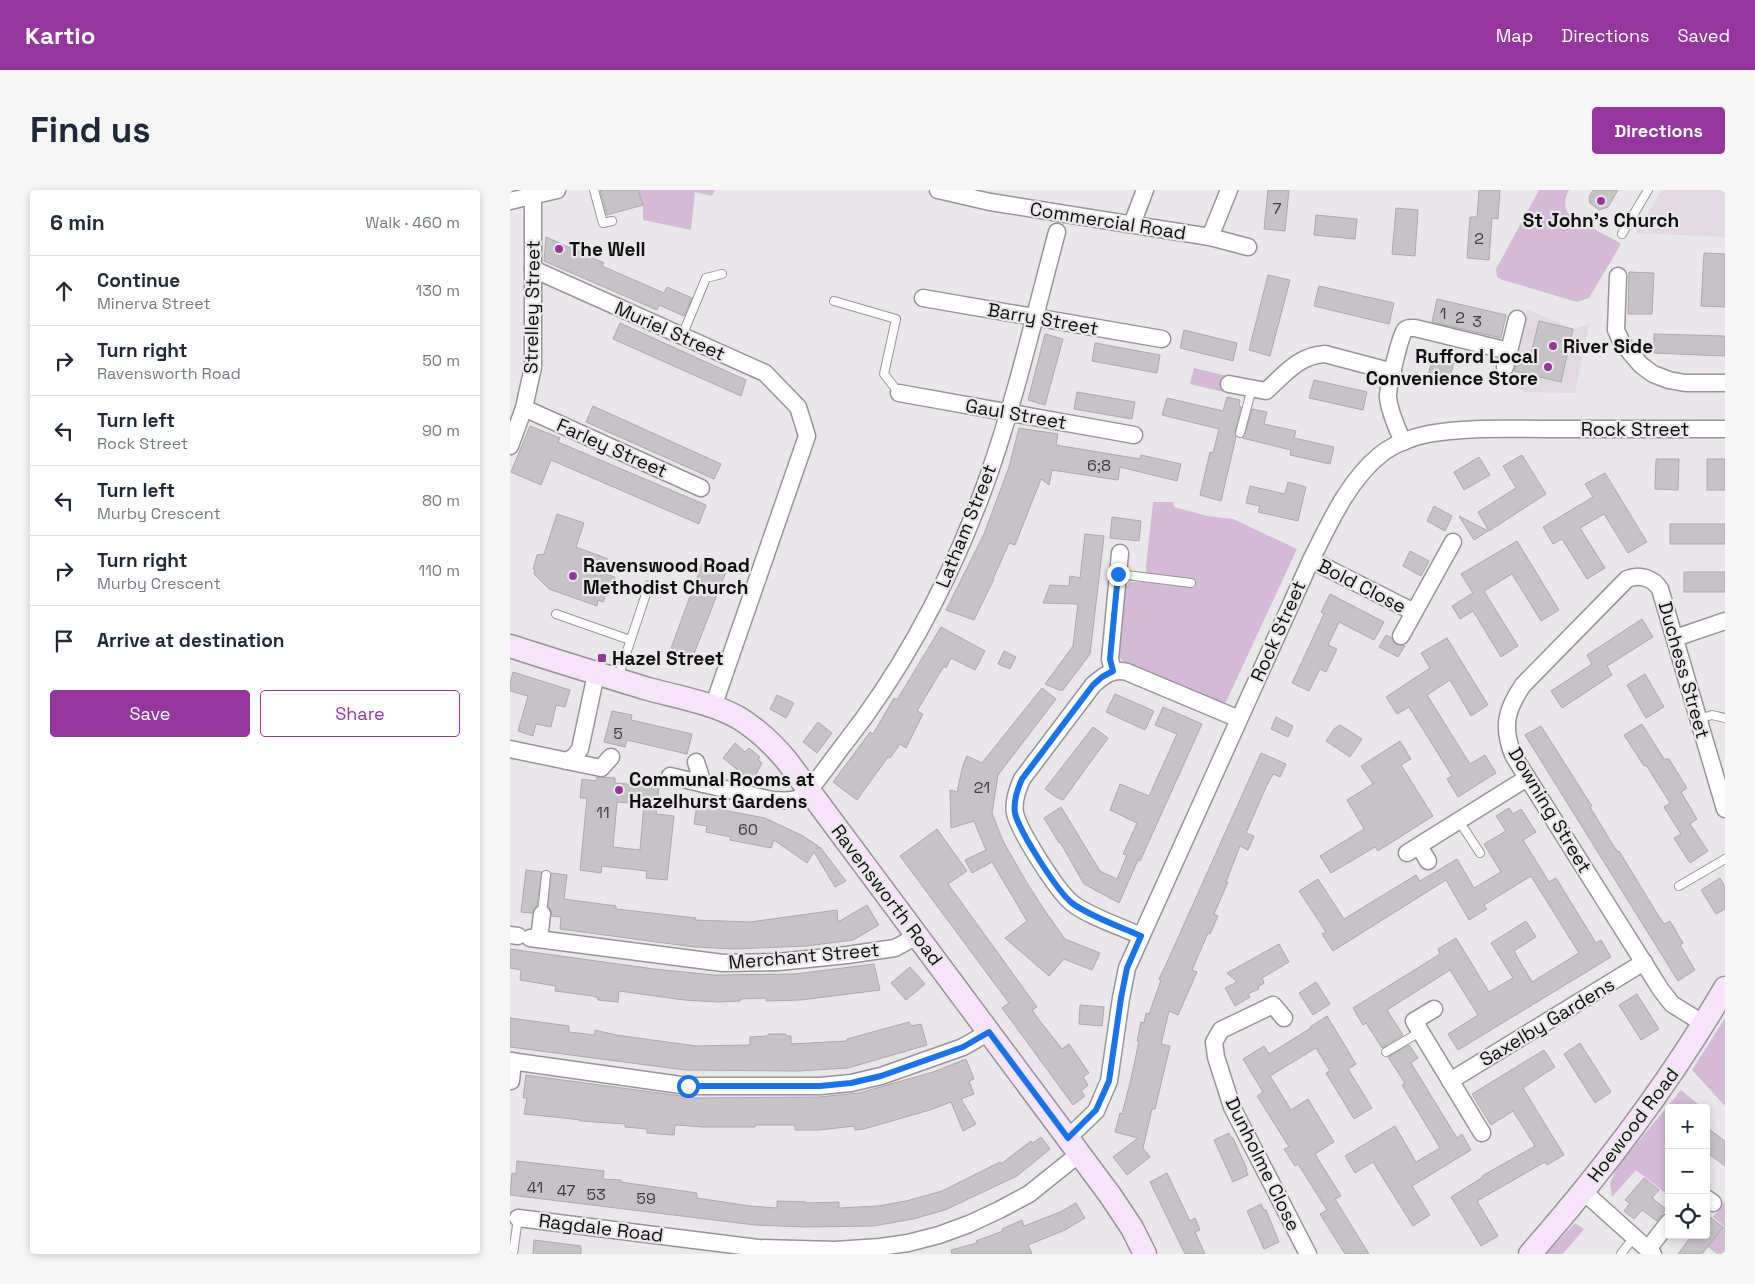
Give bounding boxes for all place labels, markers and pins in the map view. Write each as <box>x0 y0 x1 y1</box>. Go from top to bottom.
marker: St John's Church <box>1595 195 1607 207</box>
place label: St John's Church <box>1523 208 1679 233</box>
place label: The Well <box>569 237 646 262</box>
marker: The Well <box>553 243 565 255</box>
place label: River Side <box>1563 334 1653 359</box>
marker: River Side <box>1547 340 1559 352</box>
place label: Rufford Local Convenience Store <box>1366 344 1538 391</box>
marker: Rufford Local Convenience Store <box>1542 361 1554 373</box>
place label: Ravenswood Road Methodist Church <box>583 553 750 600</box>
marker: Ravenswood Road Methodist Church <box>567 570 579 582</box>
place label: Hazel Street <box>612 646 724 671</box>
marker: Hazel Street <box>596 652 608 664</box>
place label: Communal Rooms at Hazelhurst Gardens <box>629 767 815 814</box>
marker: Communal Rooms at Hazelhurst Gardens <box>613 784 625 796</box>

